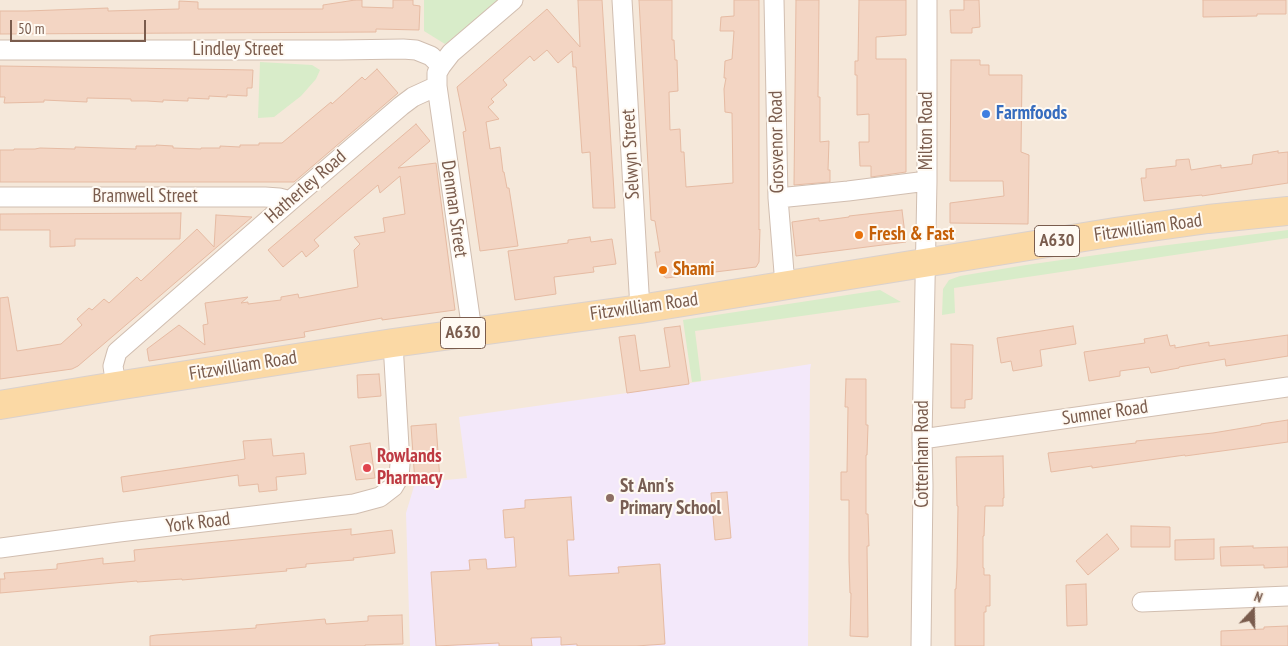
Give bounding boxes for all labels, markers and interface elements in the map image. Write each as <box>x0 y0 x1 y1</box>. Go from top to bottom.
scale bar <box>12 10 149 42</box>
text: 50 m <box>18 19 44 38</box>
street label: Lindley Street <box>192 39 284 61</box>
street label: Grosvenor Road <box>765 91 789 193</box>
street label: Milton Road <box>916 92 938 170</box>
place label: Farmfoods <box>996 103 1067 125</box>
street label: Selwyn Street <box>617 108 645 200</box>
marker: Farmfoods <box>980 108 992 120</box>
street label: Hatherley Road <box>261 146 351 228</box>
street label: Denman Street <box>436 159 472 259</box>
street label: Bramwell Street <box>92 186 198 208</box>
street label: Fitzwilliam Road <box>1093 209 1203 247</box>
place label: Fresh & Fast <box>869 224 954 246</box>
road number: A630 <box>1034 226 1080 256</box>
marker: Fresh & Fast <box>853 229 865 241</box>
place label: Shami <box>673 259 715 281</box>
marker: Shami <box>657 264 669 276</box>
street label: Fitzwilliam Road <box>589 288 699 326</box>
road number: A630 <box>440 317 486 348</box>
street label: Fitzwilliam Road <box>188 346 298 386</box>
street label: Sumner Road <box>1061 396 1149 430</box>
street label: Cottenham Road <box>912 400 934 508</box>
place label: Rowlands Pharmacy <box>377 446 442 490</box>
marker: Rowlands Pharmacy <box>361 462 373 474</box>
place label: St Ann's Primary School <box>620 476 721 520</box>
marker: St Ann's Primary School <box>604 492 616 504</box>
street label: York Road <box>165 508 231 538</box>
north arrow <box>1228 586 1278 636</box>
text: N <box>1252 587 1265 607</box>

